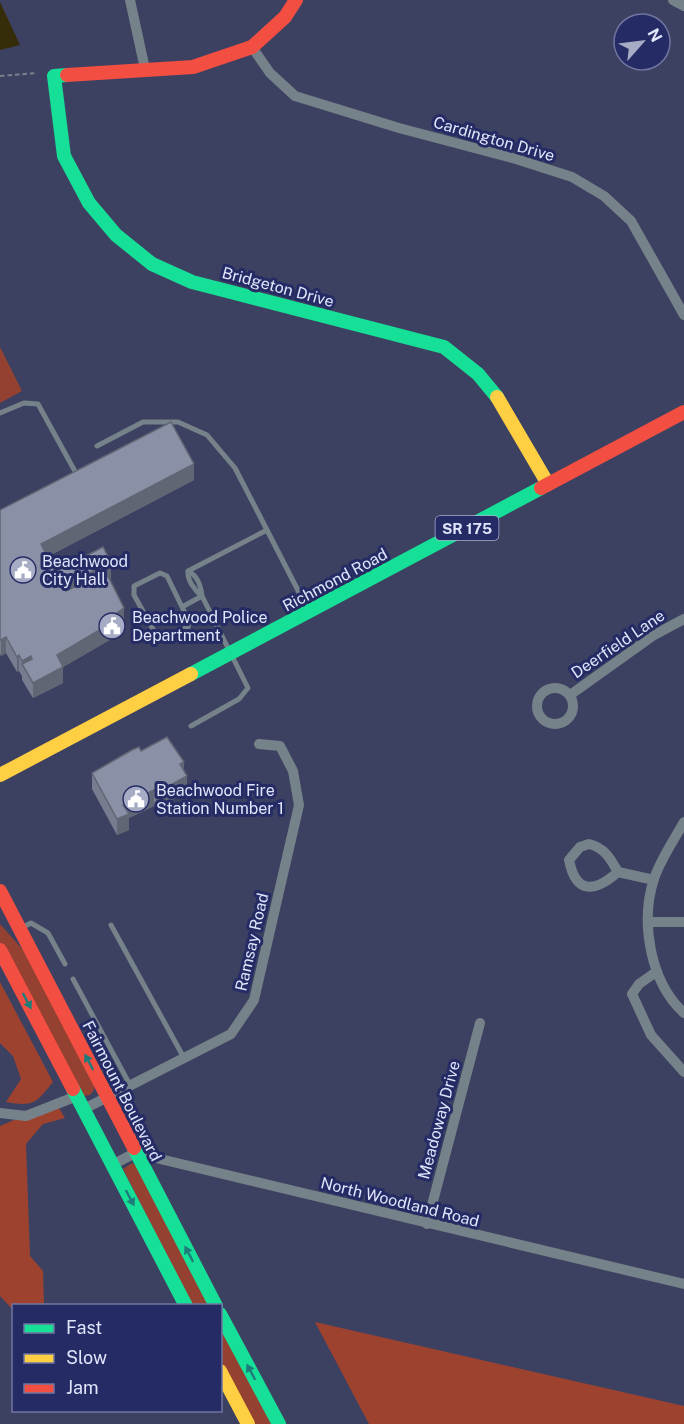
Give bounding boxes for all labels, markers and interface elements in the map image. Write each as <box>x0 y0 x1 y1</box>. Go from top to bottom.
north arrow <box>612 12 672 72</box>
text: N <box>643 25 666 45</box>
street label: Cardington Drive <box>431 113 557 165</box>
street label: Bridgeton Drive <box>220 263 336 311</box>
road number: SR 175 <box>436 516 498 540</box>
street label: Richmond Road <box>279 544 391 616</box>
place label: Beachwood City Hall <box>42 552 128 589</box>
public building icon: Beachwood City Hall <box>8 555 38 585</box>
street label: Deerfield Lane <box>568 606 668 682</box>
place label: Beachwood Police Department <box>132 608 268 645</box>
public building icon: Beachwood Police Department <box>97 611 127 641</box>
place label: Beachwood Fire Station Number 1 <box>156 781 284 818</box>
public building icon: Beachwood Fire Station Number 1 <box>121 784 151 814</box>
street label: Ramsay Road <box>231 891 273 993</box>
one-way arrow <box>22 993 32 1010</box>
street label: Fairmount Boulevard <box>78 1018 166 1164</box>
one-way arrow <box>84 1053 94 1070</box>
street label: Meadoway Drive <box>414 1059 464 1181</box>
street label: North Woodland Road <box>319 1173 481 1231</box>
one-way arrow <box>125 1190 134 1207</box>
one-way arrow <box>184 1245 194 1262</box>
legend <box>12 1304 222 1412</box>
text: Fast <box>66 1317 102 1338</box>
text: Slow <box>66 1347 107 1368</box>
one-way arrow <box>246 1364 256 1381</box>
text: Jam <box>66 1377 99 1398</box>

